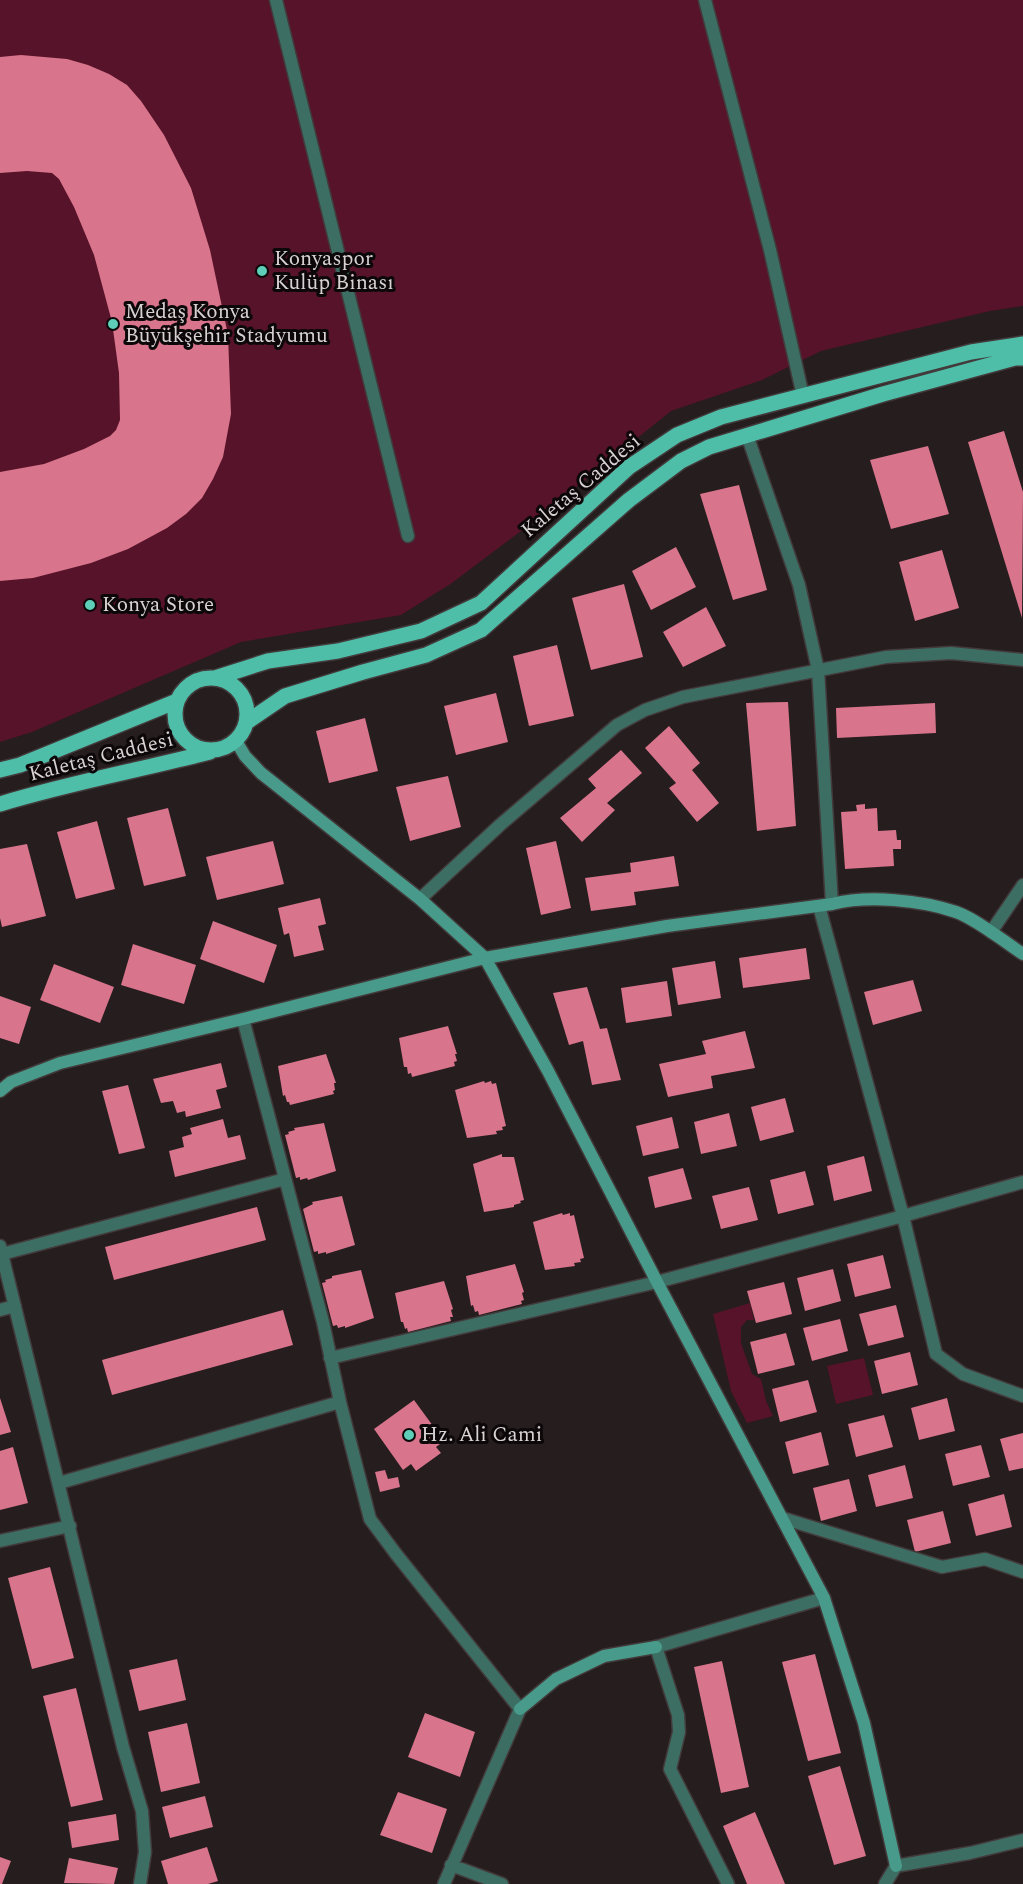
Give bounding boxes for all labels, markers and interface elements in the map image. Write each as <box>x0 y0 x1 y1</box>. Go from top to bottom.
place label: Konyaspor Kulüp Binası <box>274 243 394 299</box>
marker: Konyaspor Kulüp Binası <box>255 264 269 278</box>
place label: Medaş Konya Büyükşehir Stadyumu <box>125 296 328 352</box>
marker: Medaş Konya Büyükşehir Stadyumu <box>106 317 120 331</box>
street label: Kaletaş Caddesi <box>514 426 648 546</box>
place label: Konya Store <box>102 589 214 621</box>
marker: Konya Store <box>83 598 97 612</box>
street label: Kaletaş Caddesi <box>25 724 177 790</box>
place label: Hz. Ali Cami <box>421 1419 542 1451</box>
marker: Hz. Ali Cami <box>402 1428 416 1442</box>

